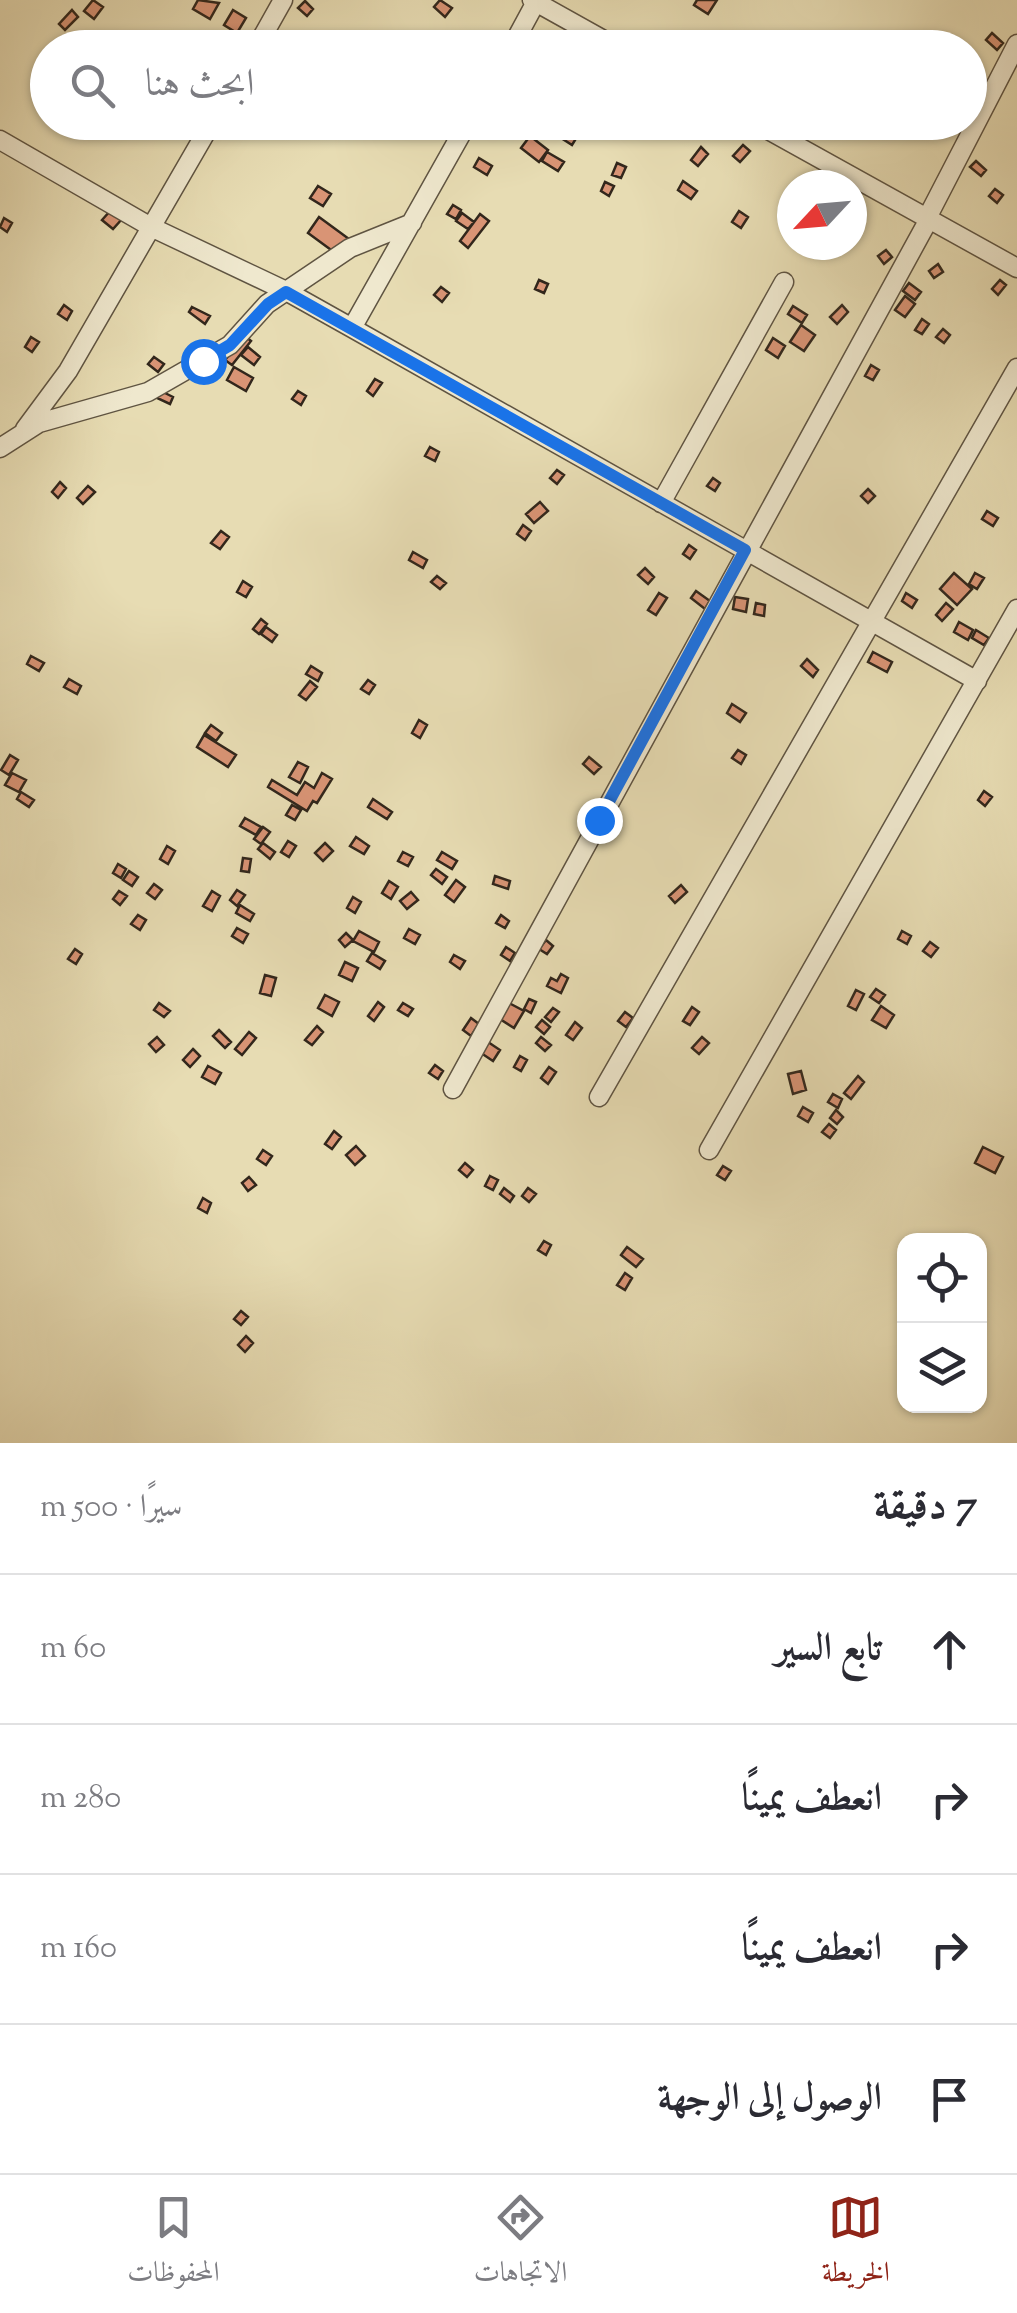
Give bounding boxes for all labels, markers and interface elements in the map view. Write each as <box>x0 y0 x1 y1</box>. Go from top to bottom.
search box <box>30 30 987 140</box>
icon: search <box>65 58 120 113</box>
text: ابحث هنا <box>145 59 254 113</box>
north arrow <box>777 170 867 260</box>
route start <box>181 339 227 385</box>
route end <box>577 798 623 844</box>
map controls <box>897 1233 987 1413</box>
button: locate <box>897 1233 987 1323</box>
button: layers <box>897 1323 987 1413</box>
text: 7 دقيقة <box>874 1478 977 1538</box>
text: سيرًا · 500 m <box>40 1485 183 1531</box>
icon: ahead <box>922 1622 977 1677</box>
text: تابع السير <box>775 1623 882 1677</box>
text: 60 m <box>40 1626 106 1672</box>
icon: right <box>922 1772 977 1827</box>
text: انعطف يمينًا <box>742 1773 882 1827</box>
text: 280 m <box>40 1776 121 1822</box>
icon: right <box>922 1922 977 1977</box>
text: انعطف يمينًا <box>742 1923 882 1977</box>
text: 160 m <box>40 1926 117 1972</box>
icon: arrive <box>922 2072 977 2127</box>
text: الوصول إلى الوجهة <box>658 2073 882 2127</box>
tab: المحفوظات <box>127 2190 219 2299</box>
tab: الاتجاهات <box>474 2190 567 2299</box>
tab: الخريطة <box>822 2190 890 2299</box>

